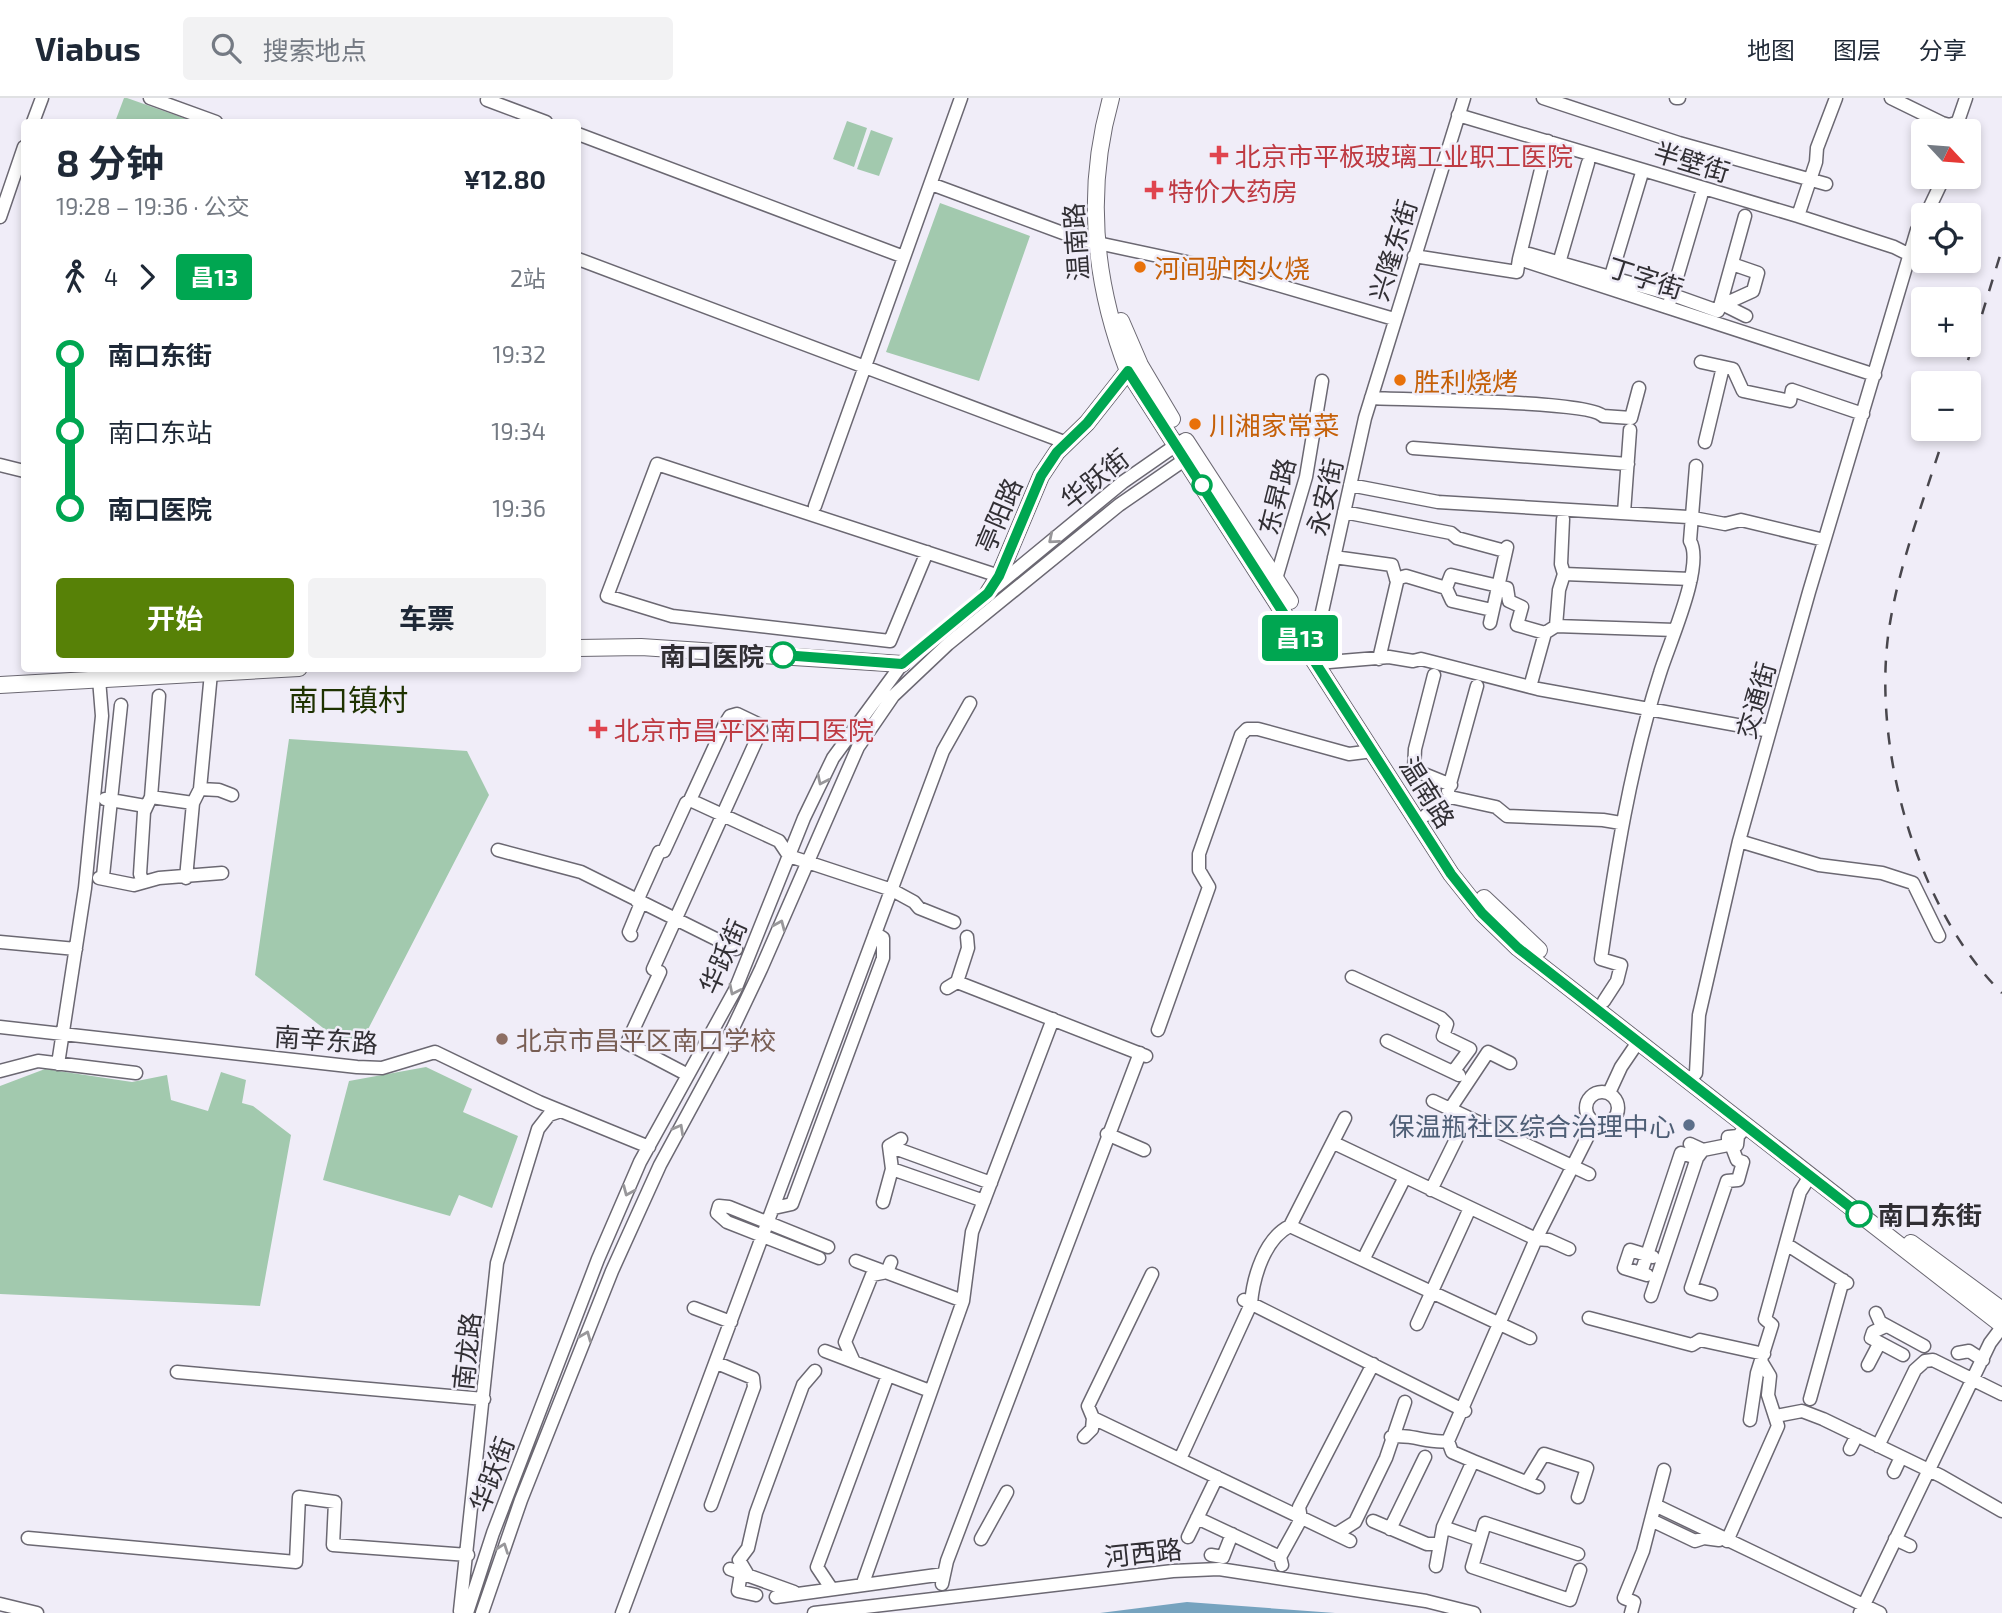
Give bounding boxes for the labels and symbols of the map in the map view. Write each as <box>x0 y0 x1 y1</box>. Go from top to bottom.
north arrow <box>1911 119 1981 189</box>
street label: 半壁街 <box>1650 135 1734 187</box>
place label: 北京市平板玻璃工业职工医院 <box>1235 140 1573 171</box>
marker: 北京市平板玻璃工业职工医院 <box>1209 145 1229 165</box>
place label: 特价大药房 <box>1168 175 1298 206</box>
marker: 特价大药房 <box>1146 182 1162 198</box>
street label: 兴隆东街 <box>1362 196 1422 304</box>
street label: 温南路 <box>1057 202 1093 282</box>
street label: 丁字街 <box>1604 250 1688 304</box>
place label: 河间驴肉火烧 <box>1154 252 1310 283</box>
marker: 河间驴肉火烧 <box>1132 259 1148 275</box>
place label: 胜利烧烤 <box>1414 365 1518 396</box>
marker: 胜利烧烤 <box>1392 372 1408 388</box>
place label: 川湘家常菜 <box>1209 409 1339 440</box>
marker: 川湘家常菜 <box>1187 416 1203 432</box>
street label: 华跃街 <box>1054 442 1134 514</box>
street label: 东昇路 <box>1252 454 1300 538</box>
street label: 永安街 <box>1300 456 1348 538</box>
street label: 亭阳路 <box>968 473 1028 557</box>
unlabelled marker <box>1192 475 1212 495</box>
one-way arrow <box>1048 531 1060 544</box>
line badge: 昌13 <box>1260 615 1340 661</box>
place label: 南口医院 <box>660 640 764 671</box>
marker: 南口医院 <box>770 642 796 668</box>
street label: 交通街 <box>1729 658 1781 742</box>
district label: 南口镇村 <box>288 681 408 717</box>
place label: 北京市昌平区南口医院 <box>614 714 874 745</box>
marker: 北京市昌平区南口医院 <box>588 719 608 739</box>
street label: 温南路 <box>1394 751 1462 833</box>
one-way arrow <box>816 773 830 785</box>
street label: 华跃街 <box>692 914 752 998</box>
one-way arrow <box>771 920 785 932</box>
one-way arrow <box>728 983 742 995</box>
street label: 南辛东路 <box>273 1020 379 1058</box>
place label: 北京市昌平区南口学校 <box>516 1024 776 1055</box>
marker: 北京市昌平区南口学校 <box>494 1031 510 1047</box>
place label: 保温瓶社区综合治理中心 <box>1389 1110 1675 1141</box>
marker: 保温瓶社区综合治理中心 <box>1681 1117 1697 1133</box>
one-way arrow <box>671 1124 685 1136</box>
one-way arrow <box>622 1184 636 1196</box>
place label: 南口东街 <box>1878 1199 1982 1230</box>
marker: 南口东街 <box>1846 1201 1872 1227</box>
street label: 南龙路 <box>447 1311 485 1391</box>
one-way arrow <box>577 1331 591 1343</box>
street label: 华跃街 <box>463 1432 519 1516</box>
street label: 河西路 <box>1103 1533 1183 1571</box>
one-way arrow <box>495 1543 509 1555</box>

